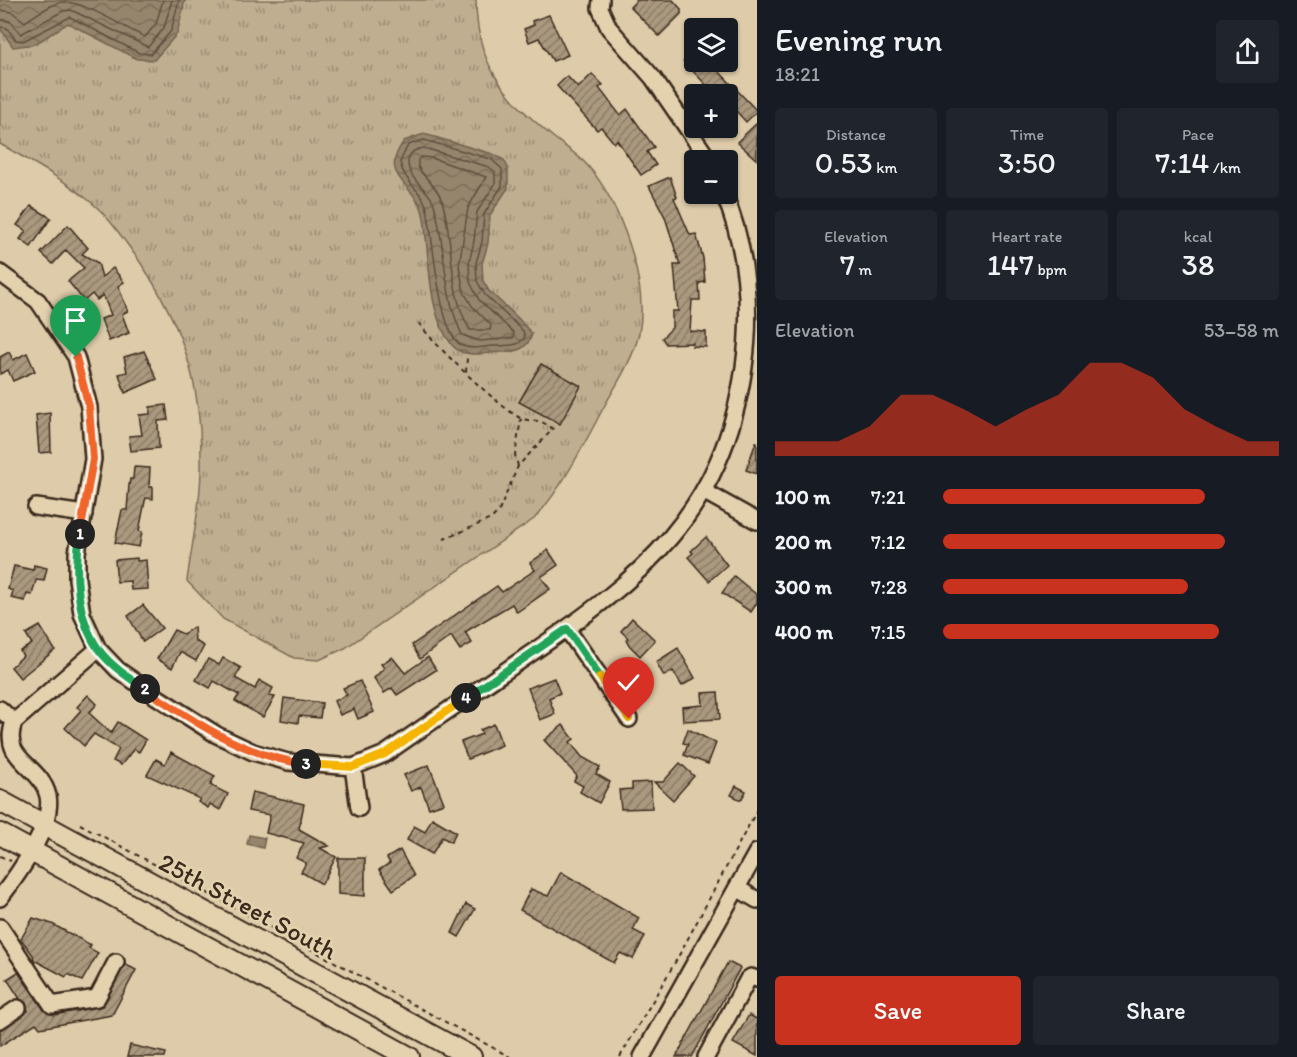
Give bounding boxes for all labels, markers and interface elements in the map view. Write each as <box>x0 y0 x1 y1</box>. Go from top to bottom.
map controls <box>684 18 738 204</box>
button: layers <box>684 18 738 72</box>
text: Evening run <box>775 20 942 59</box>
button: share <box>1216 20 1279 83</box>
text: 18:21 <box>775 62 820 86</box>
button: + <box>684 84 738 138</box>
text: Distance <box>826 125 886 144</box>
text: Time <box>1010 125 1044 144</box>
text: Pace <box>1182 125 1214 144</box>
text: 0.53 <box>815 144 873 181</box>
text: 3:50 <box>998 144 1056 181</box>
text: 7:14 <box>1155 144 1209 181</box>
button: − <box>684 150 738 204</box>
text: km <box>873 158 897 177</box>
text: /km <box>1209 158 1241 177</box>
text: Elevation <box>824 227 888 246</box>
text: Heart rate <box>992 227 1062 246</box>
text: kcal <box>1184 227 1212 246</box>
text: 7 <box>840 246 855 283</box>
text: 147 <box>987 246 1034 283</box>
text: 38 <box>1182 246 1214 283</box>
text: m <box>855 260 872 279</box>
text: bpm <box>1034 260 1067 279</box>
pin <box>50 295 101 357</box>
icon: arrive <box>59 304 92 337</box>
text: Elevation <box>775 318 854 342</box>
text: 53–58 m <box>1204 318 1279 342</box>
text: 100 m <box>775 485 830 509</box>
text: 7:21 <box>871 485 906 509</box>
pin: 1 <box>65 519 95 549</box>
text: 1 <box>76 524 84 543</box>
text: 200 m <box>775 530 831 554</box>
text: 7:12 <box>871 530 906 554</box>
text: 300 m <box>775 575 832 599</box>
text: 7:28 <box>871 575 907 599</box>
text: 400 m <box>775 620 833 644</box>
text: 7:15 <box>871 620 906 644</box>
pin <box>603 657 654 719</box>
icon: check <box>612 666 645 699</box>
pin: 2 <box>130 674 160 704</box>
text: 2 <box>141 679 149 698</box>
pin: 4 <box>451 683 481 713</box>
text: 4 <box>461 688 471 707</box>
pin: 3 <box>291 749 321 779</box>
text: 3 <box>302 754 310 773</box>
street label: 25th Street South <box>153 846 343 966</box>
button: Save <box>775 976 1021 1045</box>
button: Share <box>1033 976 1279 1045</box>

